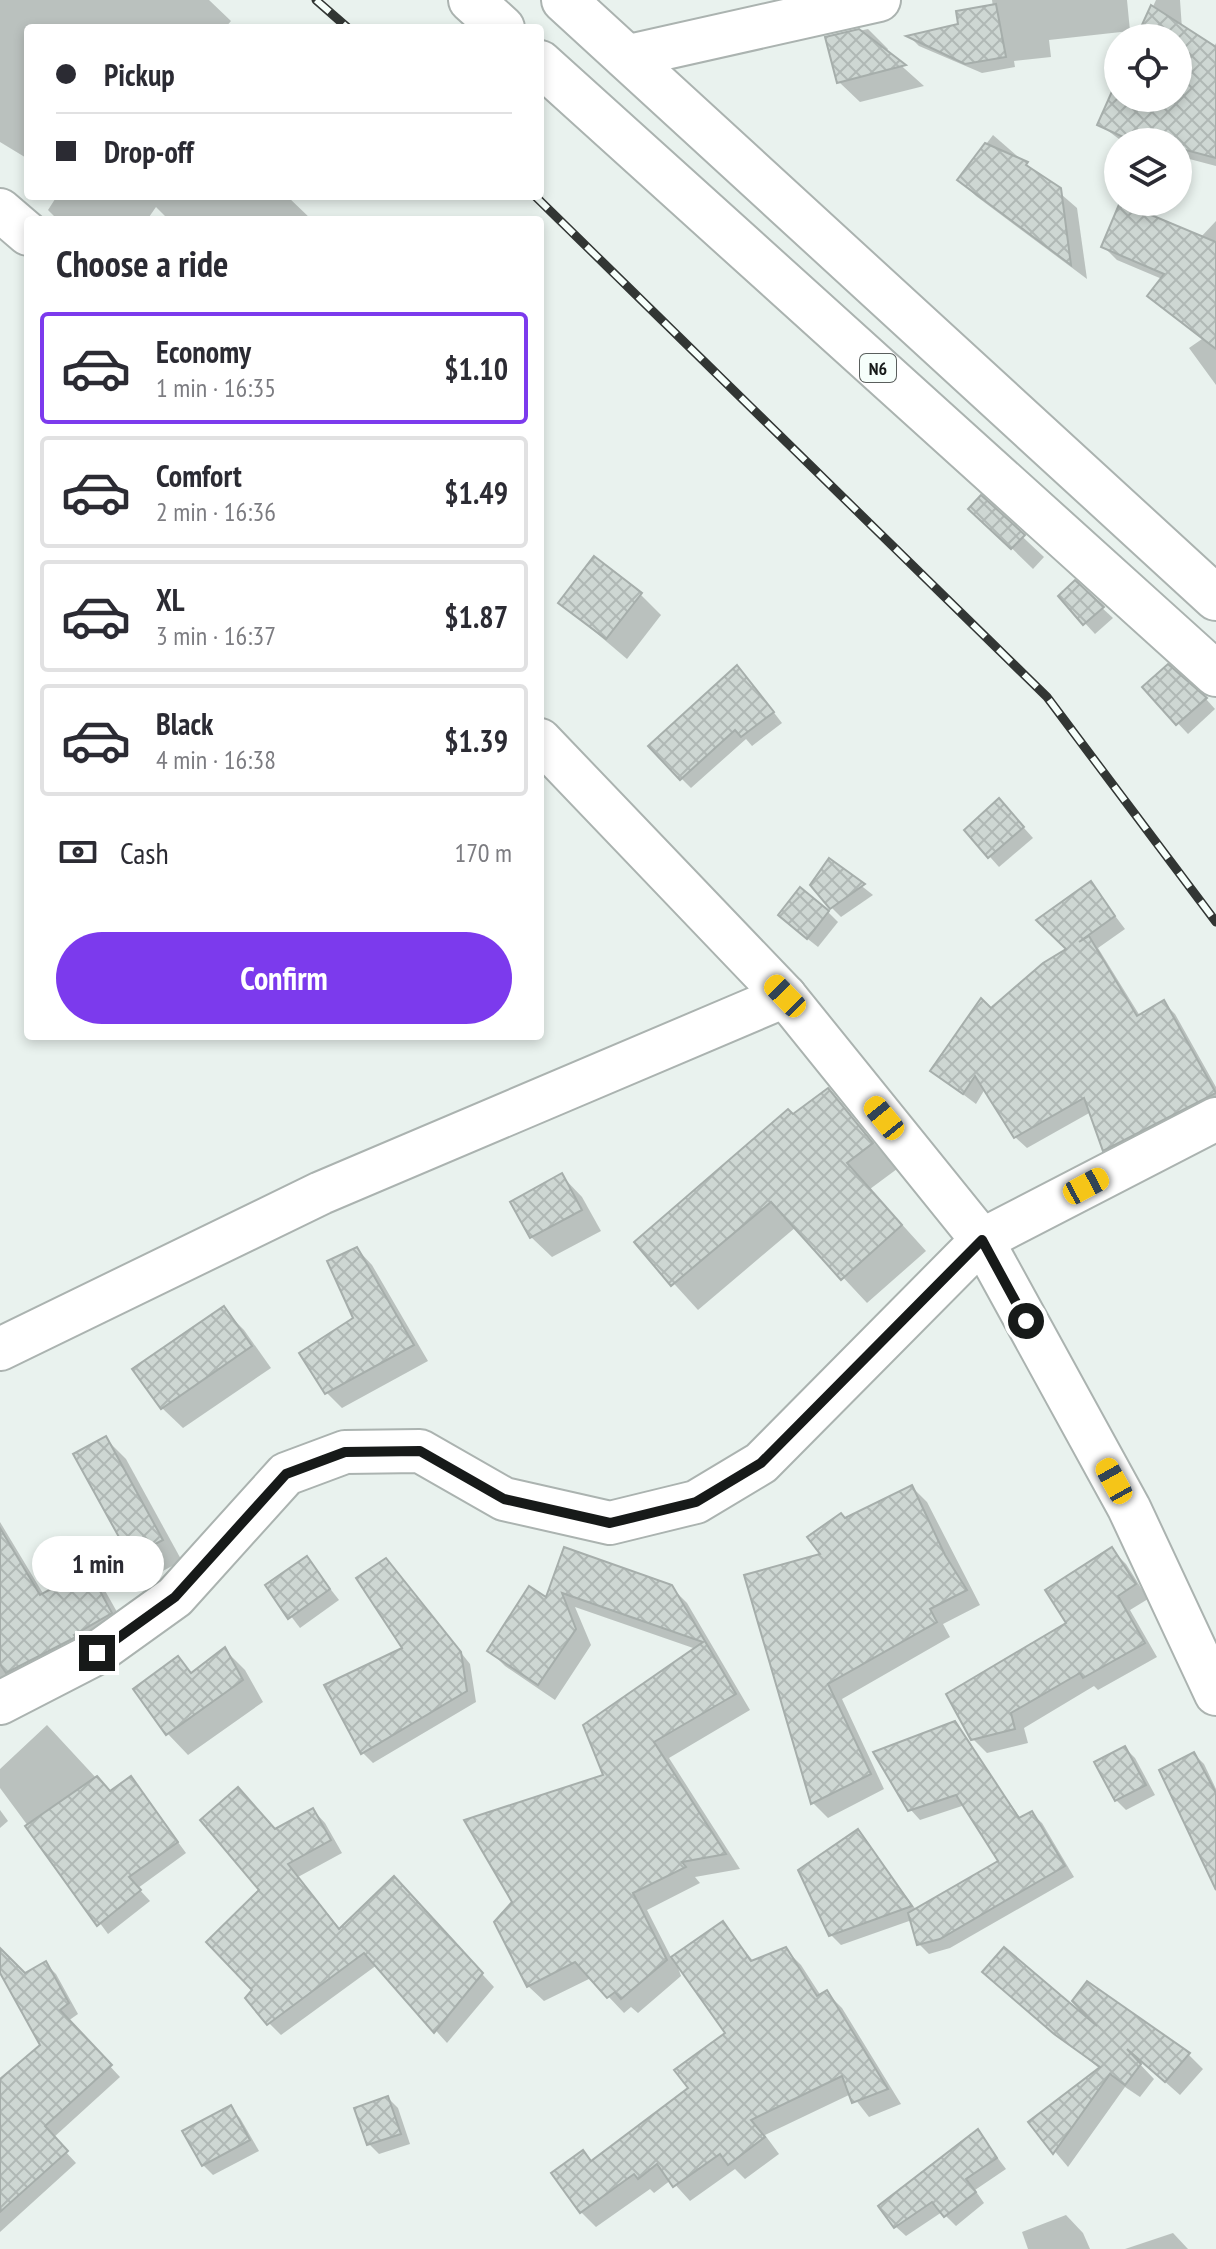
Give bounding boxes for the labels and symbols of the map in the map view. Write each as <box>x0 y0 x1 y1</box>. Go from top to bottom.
road number: N6 <box>860 354 896 382</box>
car <box>760 970 810 1022</box>
car <box>860 1092 908 1144</box>
car <box>1059 1164 1113 1208</box>
route start <box>1008 1303 1044 1339</box>
car <box>1092 1454 1136 1508</box>
callout: 1 min <box>31 1537 163 1593</box>
route end <box>79 1635 115 1671</box>

